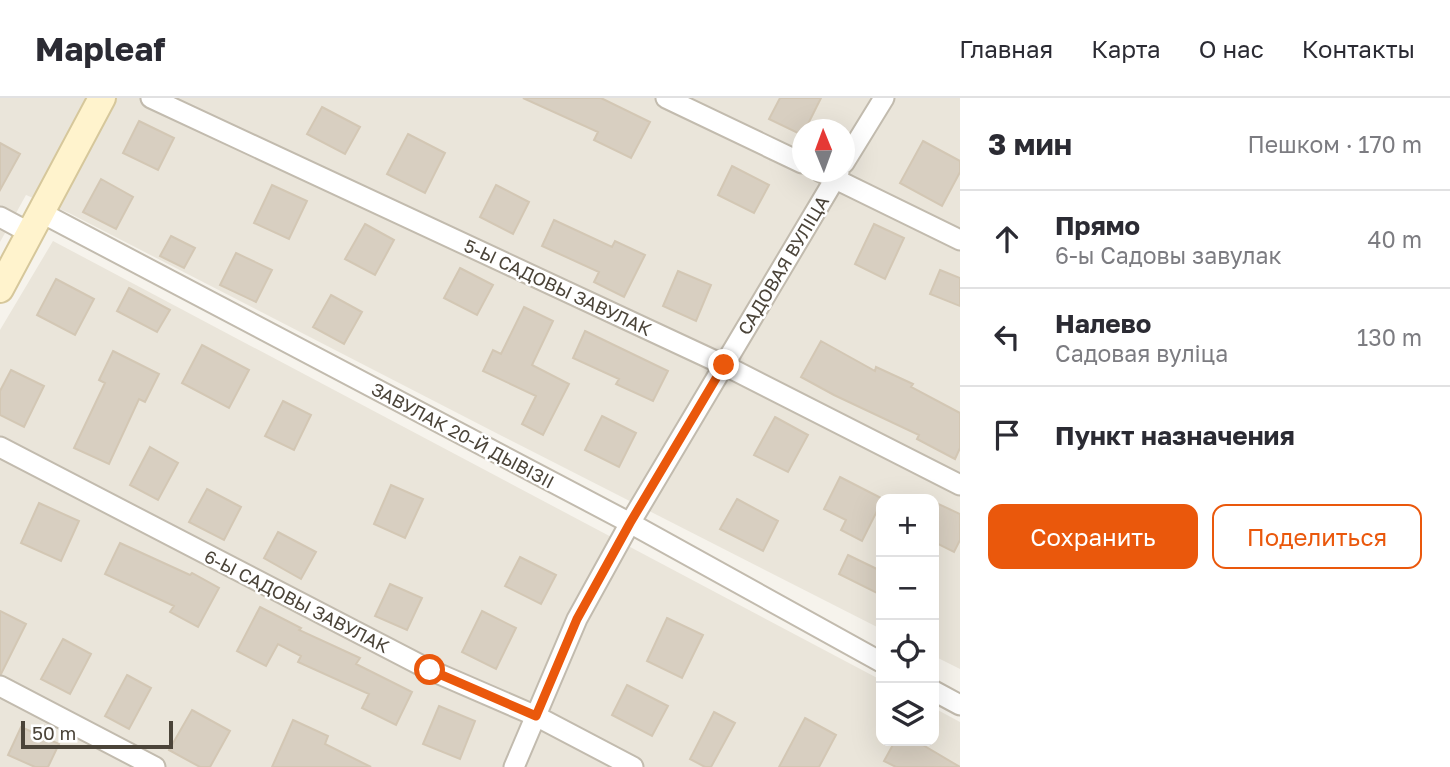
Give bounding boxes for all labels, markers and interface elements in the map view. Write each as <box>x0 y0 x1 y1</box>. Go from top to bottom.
text: Mapleaf <box>35 29 165 68</box>
text: Главная <box>959 34 1053 63</box>
text: Карта <box>1091 34 1161 63</box>
text: О нас <box>1199 34 1264 63</box>
text: Контакты <box>1302 34 1415 63</box>
north arrow <box>792 119 855 182</box>
text: 3 мин <box>988 126 1072 162</box>
text: Пешком · 170 m <box>1248 130 1422 158</box>
street label: САДОВАЯ ВУЛІЦА <box>733 191 833 339</box>
text: Прямо <box>1055 210 1140 241</box>
icon: ahead <box>988 220 1026 258</box>
text: 40 m <box>1368 225 1422 253</box>
street label: 5-Ы САДОВЫ ЗАВУЛАК <box>461 234 656 340</box>
text: 6-ы Садовы завулак <box>1055 241 1282 269</box>
text: Налево <box>1055 308 1151 339</box>
icon: left <box>988 318 1026 356</box>
text: 130 m <box>1357 323 1422 351</box>
text: Садовая вуліца <box>1055 339 1228 367</box>
route end <box>708 349 739 380</box>
street label: ЗАВУЛАК 20-Й ДЫВІЗІІ <box>368 377 558 493</box>
icon: arrive <box>988 416 1026 454</box>
text: Пункт назначения <box>1055 420 1295 451</box>
map controls <box>876 494 939 746</box>
button: + <box>876 494 939 557</box>
button: Сохранить <box>988 504 1198 569</box>
button: Поделиться <box>1212 504 1422 569</box>
street label: 6-Ы САДОВЫ ЗАВУЛАК <box>201 545 394 657</box>
button: − <box>876 557 939 620</box>
button: locate <box>876 620 939 683</box>
route start <box>414 654 445 685</box>
button: layers <box>876 683 939 746</box>
scale bar <box>21 718 173 750</box>
text: 50 m <box>32 721 76 744</box>

